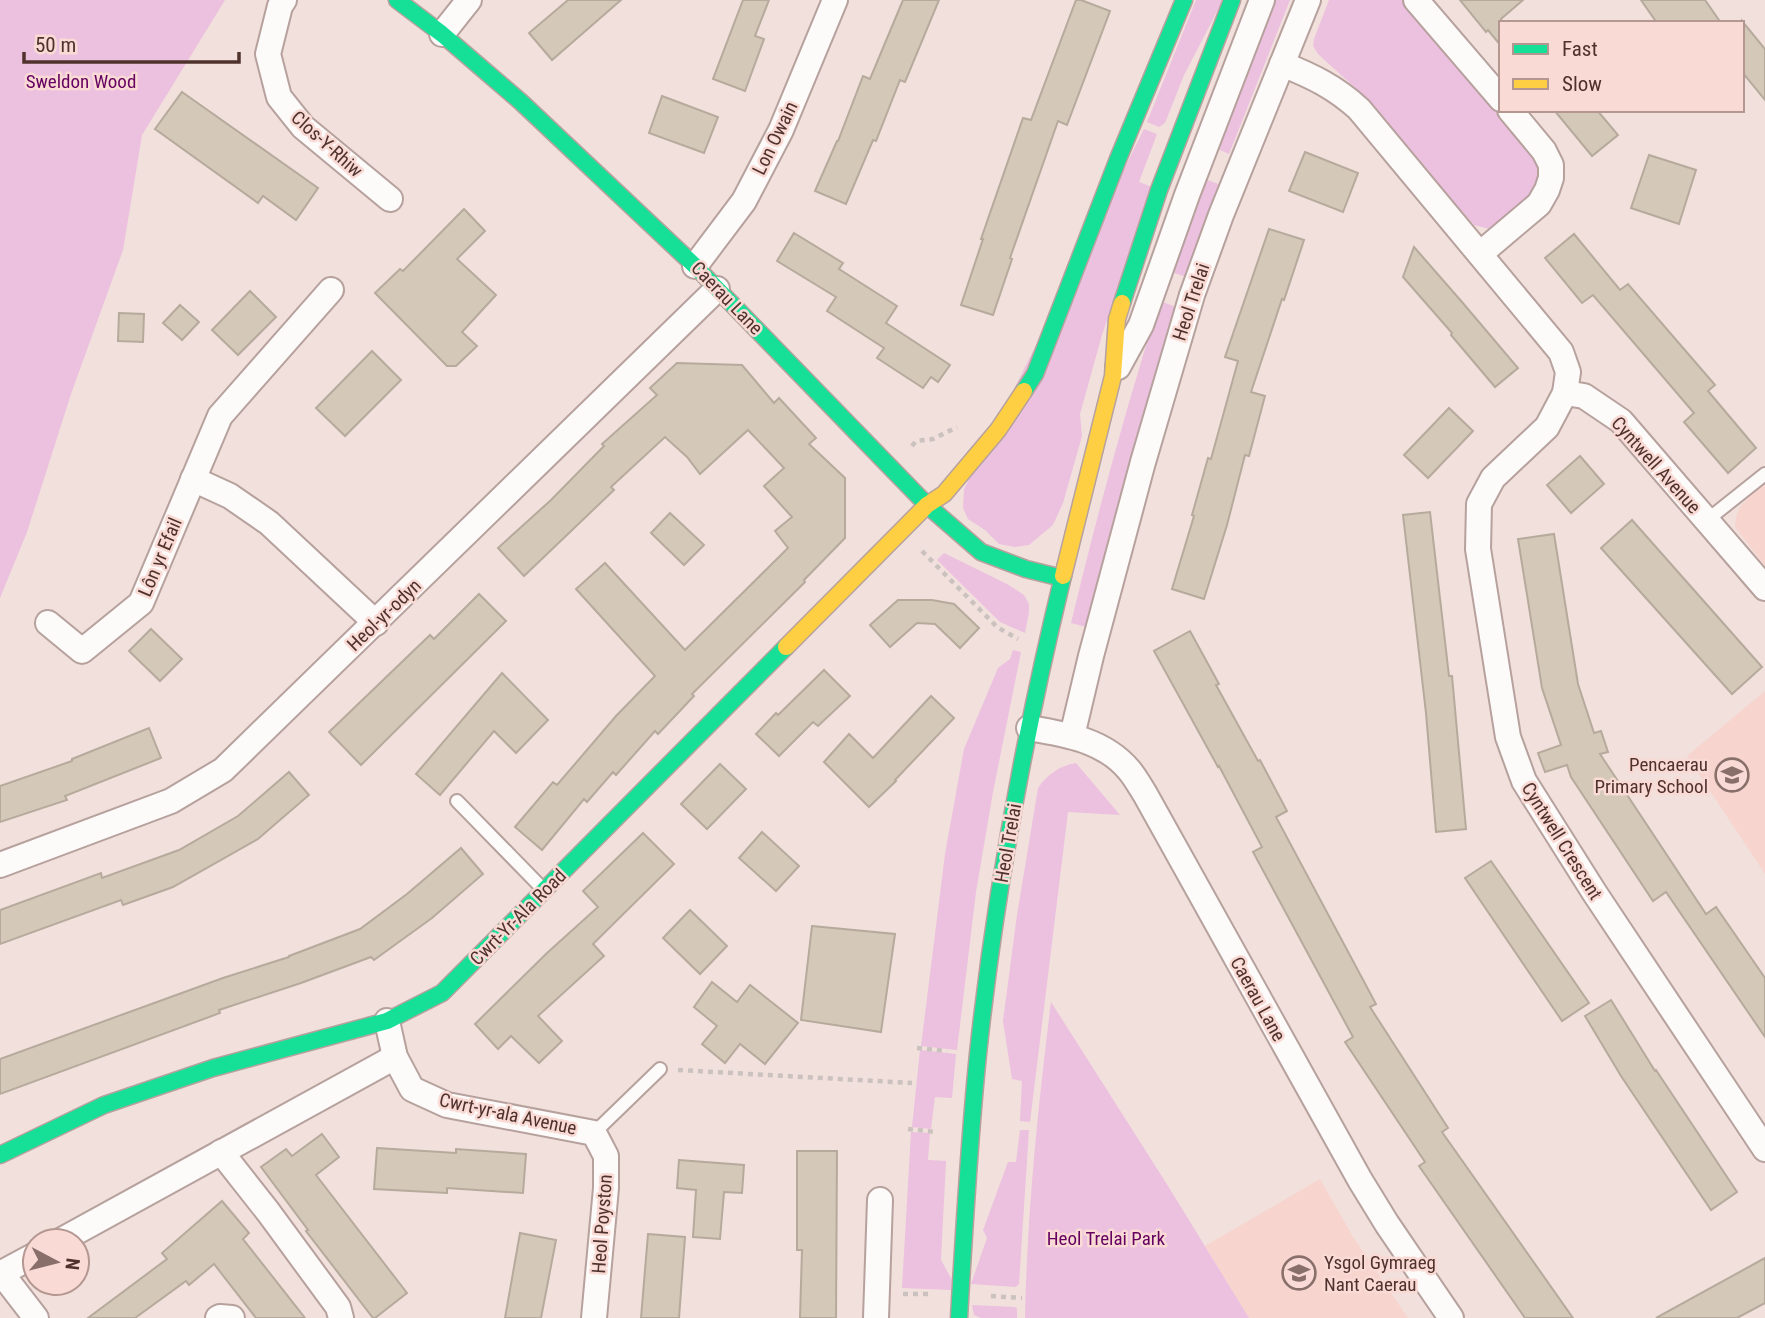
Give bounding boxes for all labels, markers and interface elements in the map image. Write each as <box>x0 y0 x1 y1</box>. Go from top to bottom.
scale bar <box>24 21 240 65</box>
legend <box>1499 21 1744 112</box>
text: 50 m <box>35 33 76 57</box>
text: Fast <box>1562 37 1598 61</box>
park label: Sweldon Wood <box>26 70 136 93</box>
text: Slow <box>1562 72 1602 96</box>
street label: Lon Owain <box>747 98 803 178</box>
street label: Clos-Y-Rhiw <box>287 106 367 182</box>
street label: Caerau Lane <box>686 257 768 340</box>
street label: Heol Trelai <box>1168 260 1214 344</box>
street label: Cyntwell Avenue <box>1606 412 1706 518</box>
street label: Lôn yr Efail <box>133 514 187 600</box>
street label: Heol-yr-odyn <box>342 574 426 656</box>
place label: Pencaerau Primary School <box>1594 753 1708 798</box>
school or university icon: Pencaerau Primary School <box>1713 756 1751 794</box>
street label: Cyntwell Crescent <box>1517 778 1607 904</box>
street label: Heol Trelai <box>990 802 1026 884</box>
street label: Cwrt-Yr-Ala Road <box>465 864 571 970</box>
street label: Caerau Lane <box>1225 953 1291 1045</box>
street label: Cwrt-yr-ala Avenue <box>437 1088 579 1140</box>
street label: Heol Poyston <box>587 1174 617 1274</box>
north arrow <box>21 1227 91 1297</box>
park label: Heol Trelai Park <box>1047 1227 1166 1250</box>
place label: Ysgol Gymraeg Nant Caerau <box>1324 1251 1436 1296</box>
school or university icon: Ysgol Gymraeg Nant Caerau <box>1280 1254 1318 1292</box>
text: N <box>60 1257 85 1271</box>

